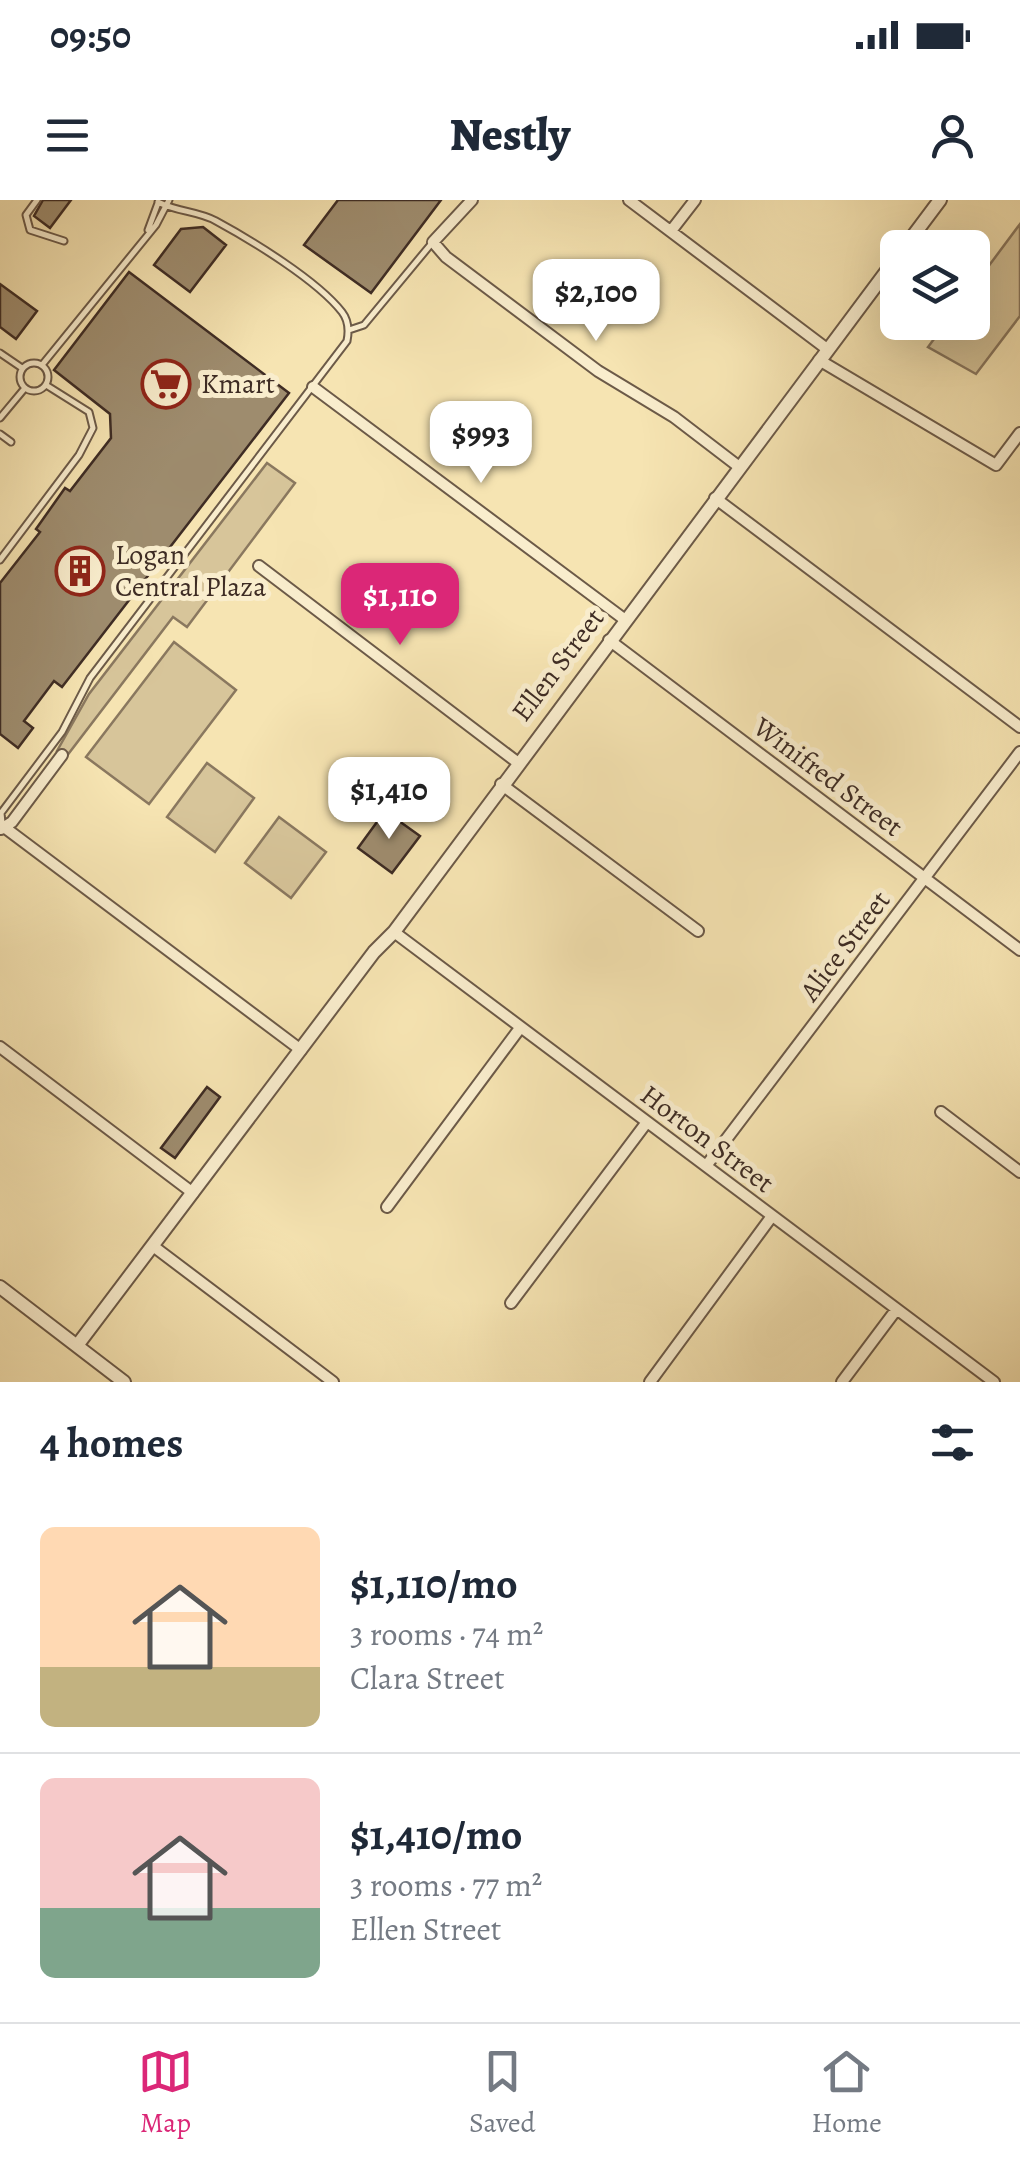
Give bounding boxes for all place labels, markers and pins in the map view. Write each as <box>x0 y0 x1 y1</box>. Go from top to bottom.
pin: $2,100 <box>515 259 677 344</box>
supermarket icon: Kmart <box>140 358 192 410</box>
place label: Kmart <box>201 365 275 403</box>
pin: $993 <box>422 401 540 486</box>
place label: Logan Central Plaza <box>115 536 266 606</box>
building icon: Logan Central Plaza <box>54 545 106 597</box>
pin: $1,110 <box>319 563 481 648</box>
pin: $1,410 <box>308 757 470 842</box>

